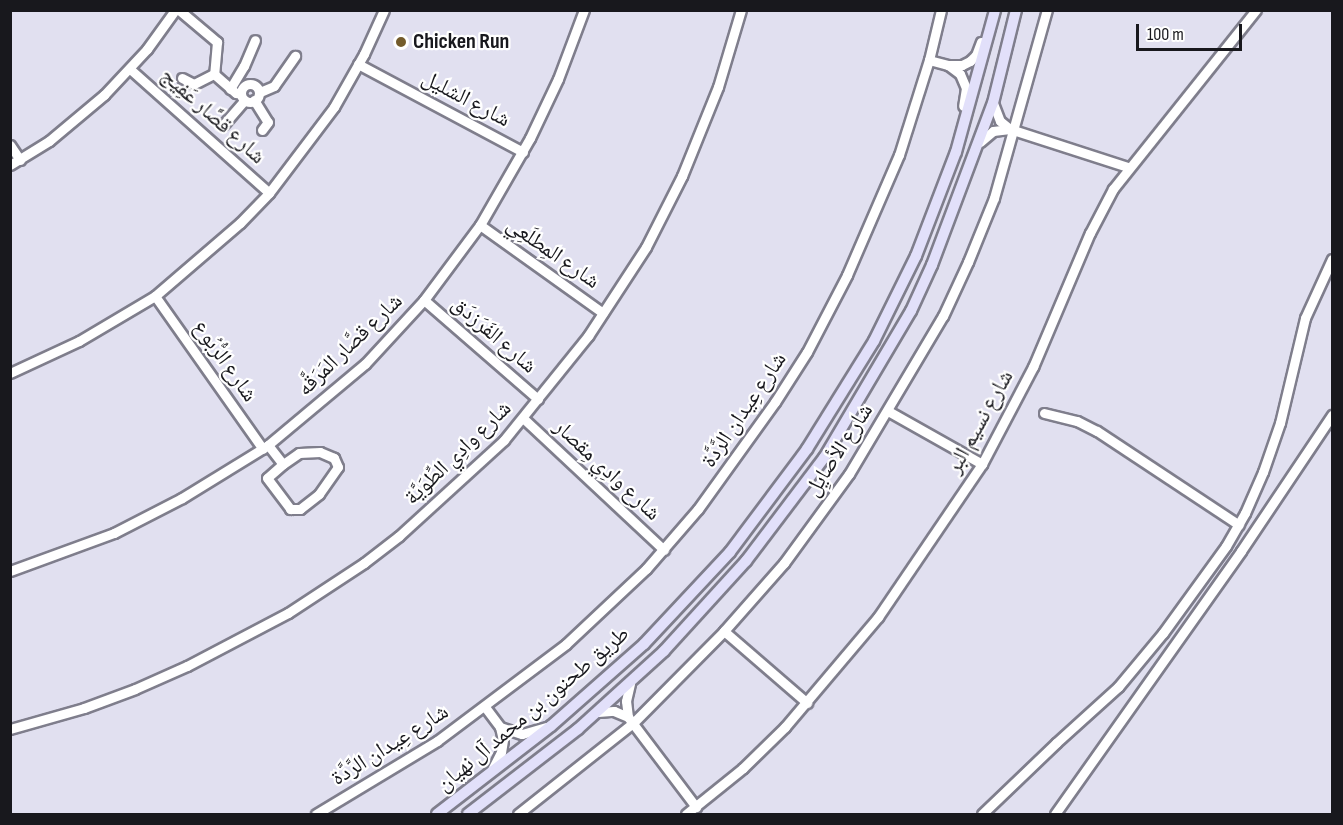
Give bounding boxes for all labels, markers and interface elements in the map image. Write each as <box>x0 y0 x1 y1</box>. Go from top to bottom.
scale bar <box>1139 12 1246 50</box>
text: 100 m <box>1147 24 1184 45</box>
place label: Chicken Run <box>413 29 509 55</box>
marker: Chicken Run <box>394 35 408 49</box>
street label: شارع قصَّار عَفِيج <box>155 62 271 170</box>
street label: شارع الشليل <box>417 65 515 133</box>
street label: شارع المِطلَعِي <box>501 211 605 295</box>
street label: شارع قصَّار المَرَقَّه <box>292 288 408 402</box>
street label: شارع الفَرَزدَق <box>446 291 542 379</box>
street label: شارع الرُّبُوع <box>187 315 263 407</box>
street label: شارع عِيدان الرَّدَّة <box>696 347 792 473</box>
street label: شارع نسيم البر <box>941 366 1019 478</box>
street label: شارع وادِي الطِّوَيَّة <box>399 395 517 511</box>
street label: شارع الأصايِل <box>799 399 879 501</box>
street label: شارع وادِي مِقصار <box>548 414 666 526</box>
street label: طريق طحنون بن محمد آل نهيان <box>431 621 635 797</box>
street label: شارع عِيدان الرَّدَّة <box>326 698 454 792</box>

